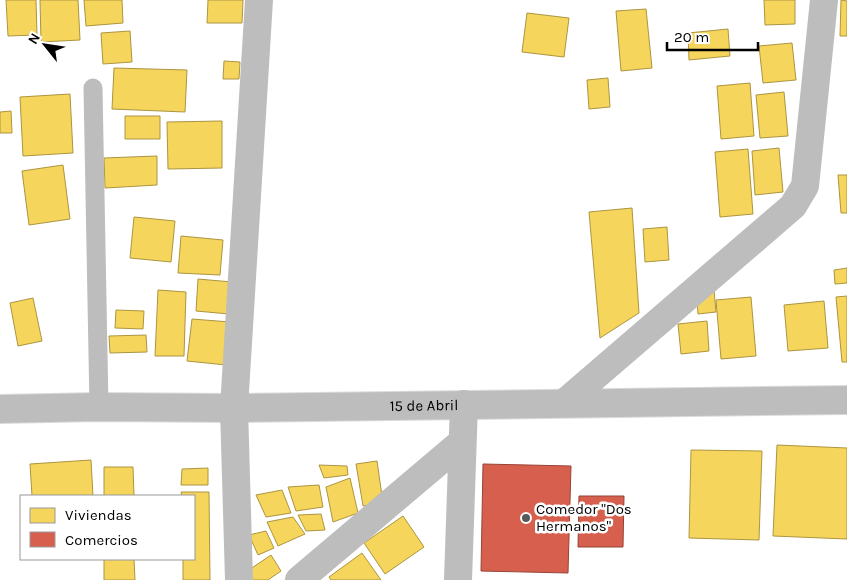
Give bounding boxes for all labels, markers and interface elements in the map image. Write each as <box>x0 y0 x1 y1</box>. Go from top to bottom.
north arrow <box>20 20 70 70</box>
scale bar <box>667 20 758 52</box>
text: 20 m <box>674 28 709 46</box>
text: N <box>24 30 44 47</box>
street label: 15 de Abril <box>389 396 458 415</box>
legend <box>20 495 195 560</box>
place label: Comedor "Dos Hermanos" <box>536 500 632 535</box>
text: Viviendas <box>65 506 132 524</box>
marker: Comedor "Dos Hermanos" <box>520 512 532 524</box>
text: Comercios <box>65 531 138 549</box>

